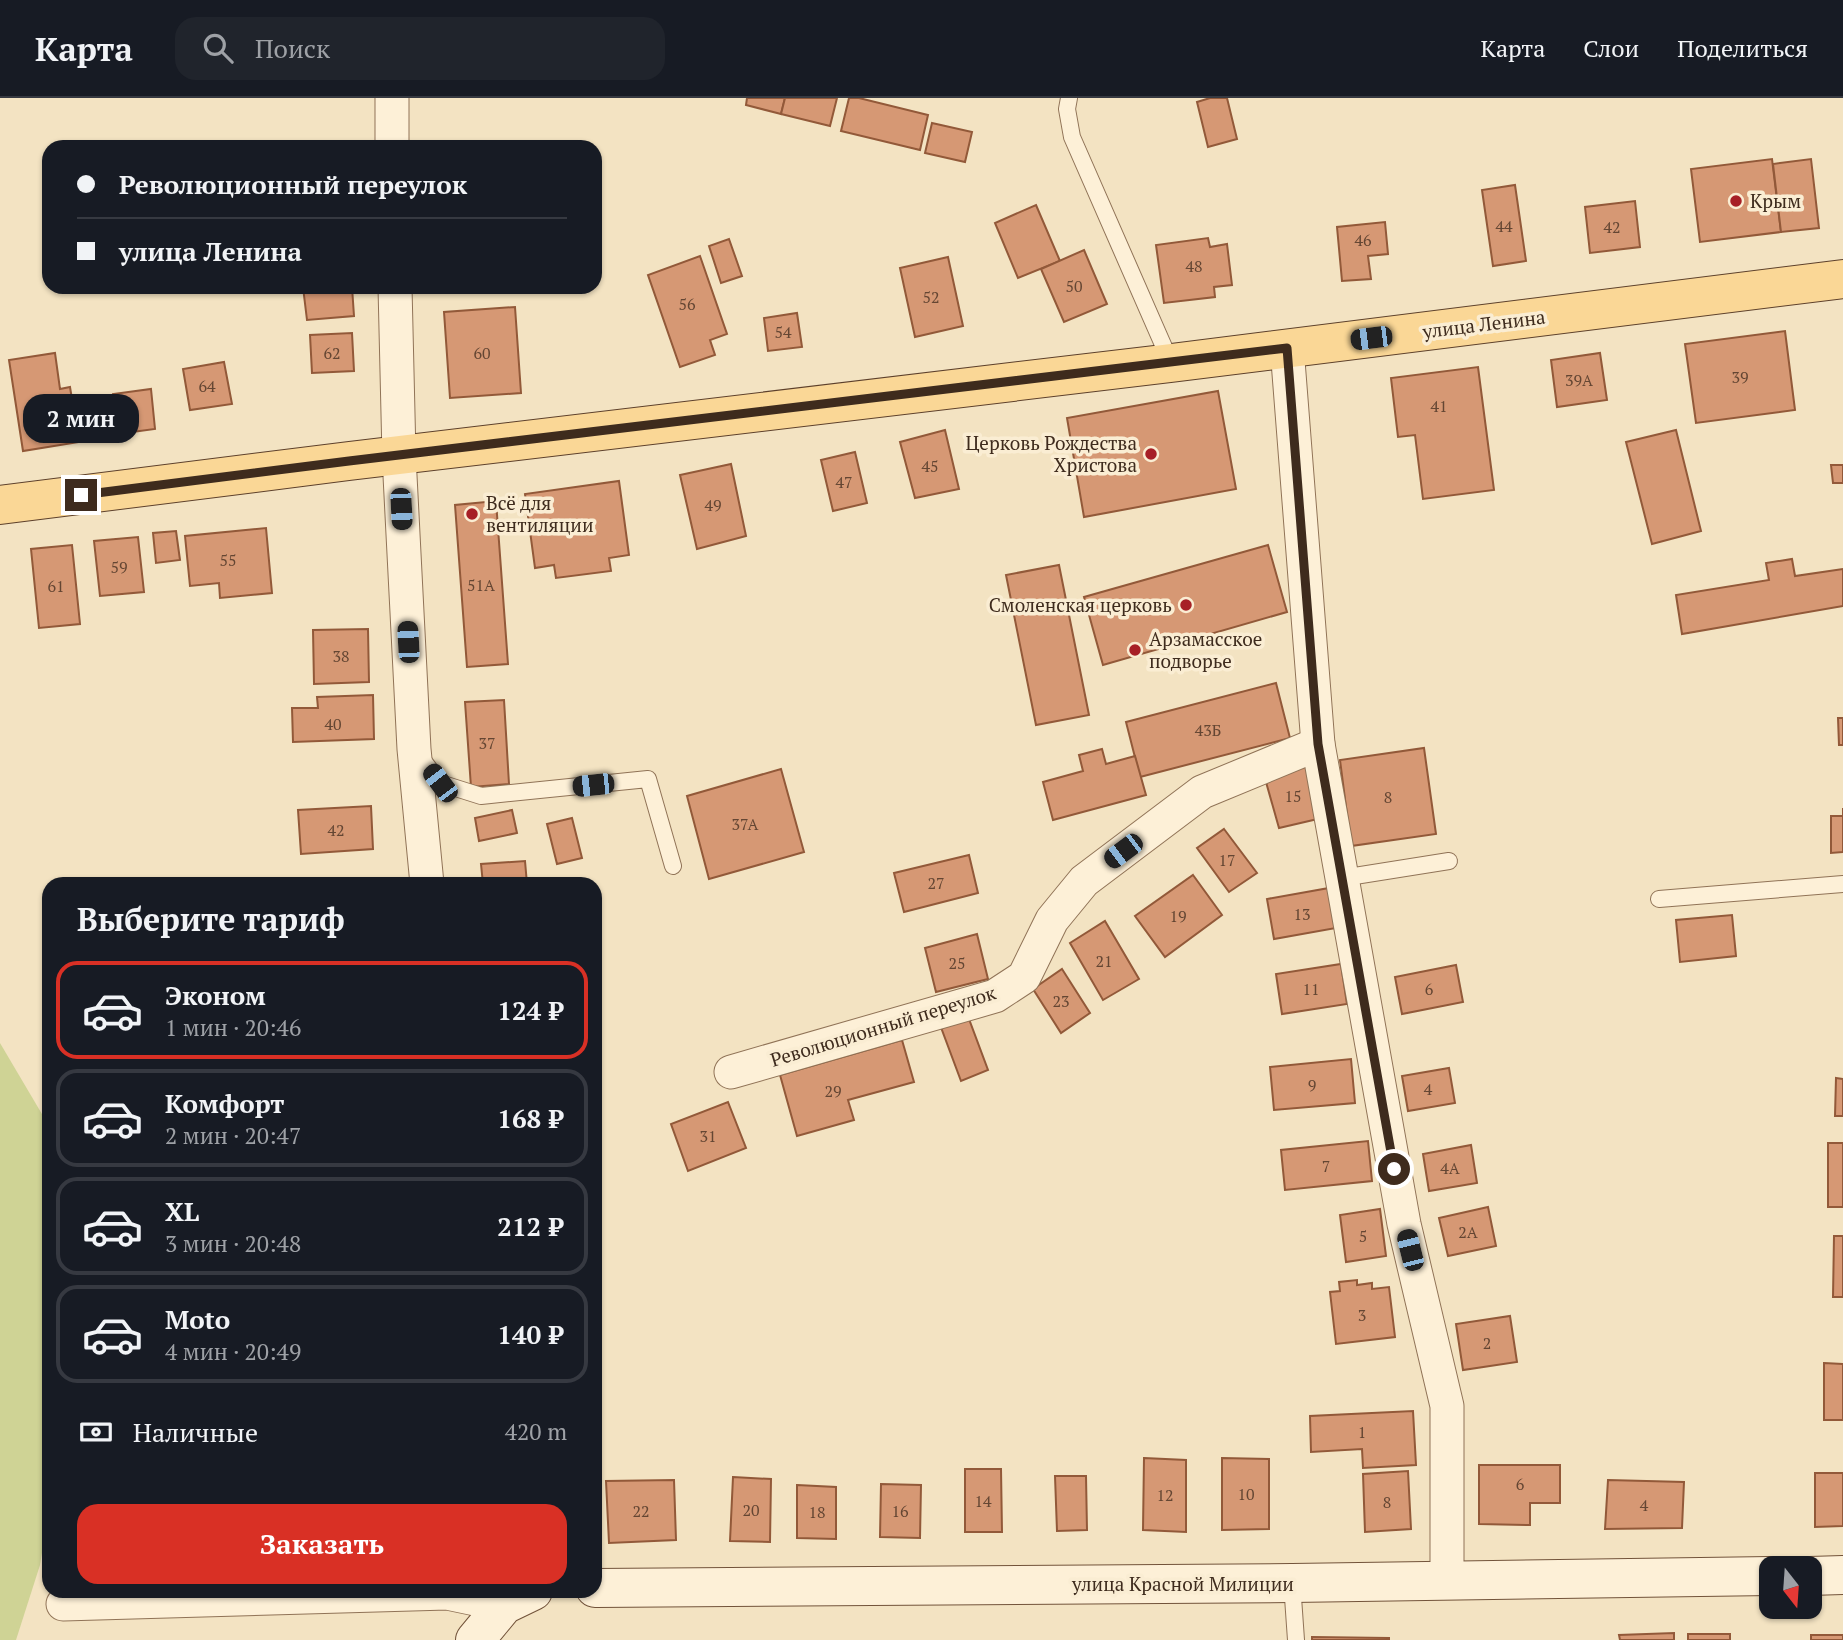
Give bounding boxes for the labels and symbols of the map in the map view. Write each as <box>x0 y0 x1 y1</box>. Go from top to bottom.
place label: Крым <box>1750 188 1801 213</box>
marker: Крым <box>1728 193 1744 209</box>
house number: 44 <box>1495 215 1513 237</box>
house number: 42 <box>1603 216 1621 238</box>
house number: 46 <box>1354 229 1372 251</box>
house number: 48 <box>1185 255 1203 277</box>
house number: 50 <box>1065 275 1083 297</box>
house number: 52 <box>922 286 940 308</box>
house number: 56 <box>678 293 696 315</box>
street label: улица Ленина <box>1420 304 1547 344</box>
house number: 54 <box>774 321 792 343</box>
car <box>1349 325 1394 351</box>
house number: 62 <box>323 342 341 364</box>
house number: 60 <box>473 342 491 364</box>
house number: 39 <box>1731 366 1749 388</box>
house number: 39А <box>1565 369 1593 391</box>
house number: 64 <box>198 375 216 397</box>
callout: 2 мин <box>23 394 139 442</box>
house number: 41 <box>1430 395 1448 417</box>
place label: Церковь Рождества Христова <box>965 430 1137 477</box>
marker: Церковь Рождества Христова <box>1143 446 1159 462</box>
house number: 45 <box>921 455 939 477</box>
house number: 47 <box>835 471 853 493</box>
route end <box>65 479 97 511</box>
car <box>390 487 413 531</box>
place label: Всё для вентиляции <box>486 490 594 537</box>
house number: 49 <box>704 494 722 516</box>
marker: Всё для вентиляции <box>464 506 480 522</box>
house number: 55 <box>219 549 237 571</box>
house number: 59 <box>110 556 128 578</box>
house number: 51А <box>467 574 495 596</box>
house number: 61 <box>47 575 65 597</box>
place label: Смоленская церковь <box>989 592 1172 617</box>
marker: Смоленская церковь <box>1178 597 1194 613</box>
car <box>397 620 420 664</box>
place label: Арзамасское подворье <box>1149 626 1262 673</box>
marker: Арзамасское подворье <box>1127 642 1143 658</box>
house number: 38 <box>332 645 350 667</box>
house number: 40 <box>324 713 342 735</box>
house number: 43Б <box>1195 719 1221 741</box>
house number: 37 <box>478 732 496 754</box>
car <box>419 760 462 806</box>
car <box>572 772 615 798</box>
house number: 15 <box>1284 785 1302 807</box>
house number: 8 <box>1384 786 1392 808</box>
house number: 37А <box>732 813 758 835</box>
house number: 42 <box>327 819 345 841</box>
car <box>1100 830 1147 872</box>
house number: 17 <box>1218 849 1236 871</box>
house number: 27 <box>927 872 945 894</box>
house number: 13 <box>1293 903 1311 925</box>
house number: 19 <box>1169 905 1187 927</box>
house number: 21 <box>1095 950 1113 972</box>
house number: 25 <box>948 952 966 974</box>
house number: 11 <box>1302 978 1320 1000</box>
house number: 6 <box>1425 978 1434 1000</box>
street label: Революционный переулок <box>767 979 999 1072</box>
house number: 23 <box>1052 990 1070 1012</box>
house number: 9 <box>1308 1074 1316 1096</box>
house number: 4 <box>1424 1078 1433 1100</box>
house number: 29 <box>824 1080 842 1102</box>
house number: 31 <box>699 1125 717 1147</box>
route start <box>1378 1153 1410 1185</box>
house number: 7 <box>1322 1155 1330 1177</box>
house number: 4А <box>1440 1157 1460 1179</box>
house number: 2А <box>1458 1221 1478 1243</box>
house number: 5 <box>1359 1225 1367 1247</box>
car <box>1395 1227 1426 1273</box>
house number: 3 <box>1358 1304 1366 1326</box>
house number: 2 <box>1483 1332 1491 1354</box>
house number: 1 <box>1358 1421 1366 1443</box>
house number: 6 <box>1516 1473 1525 1495</box>
house number: 10 <box>1237 1483 1255 1505</box>
house number: 12 <box>1156 1484 1174 1506</box>
house number: 14 <box>974 1490 992 1512</box>
house number: 8 <box>1383 1491 1391 1513</box>
house number: 4 <box>1640 1494 1649 1516</box>
house number: 20 <box>742 1499 760 1521</box>
house number: 22 <box>632 1500 650 1522</box>
house number: 16 <box>891 1500 909 1522</box>
house number: 18 <box>808 1501 826 1523</box>
north arrow <box>1759 1556 1822 1619</box>
street label: улица Красной Милиции <box>1071 1571 1294 1596</box>

